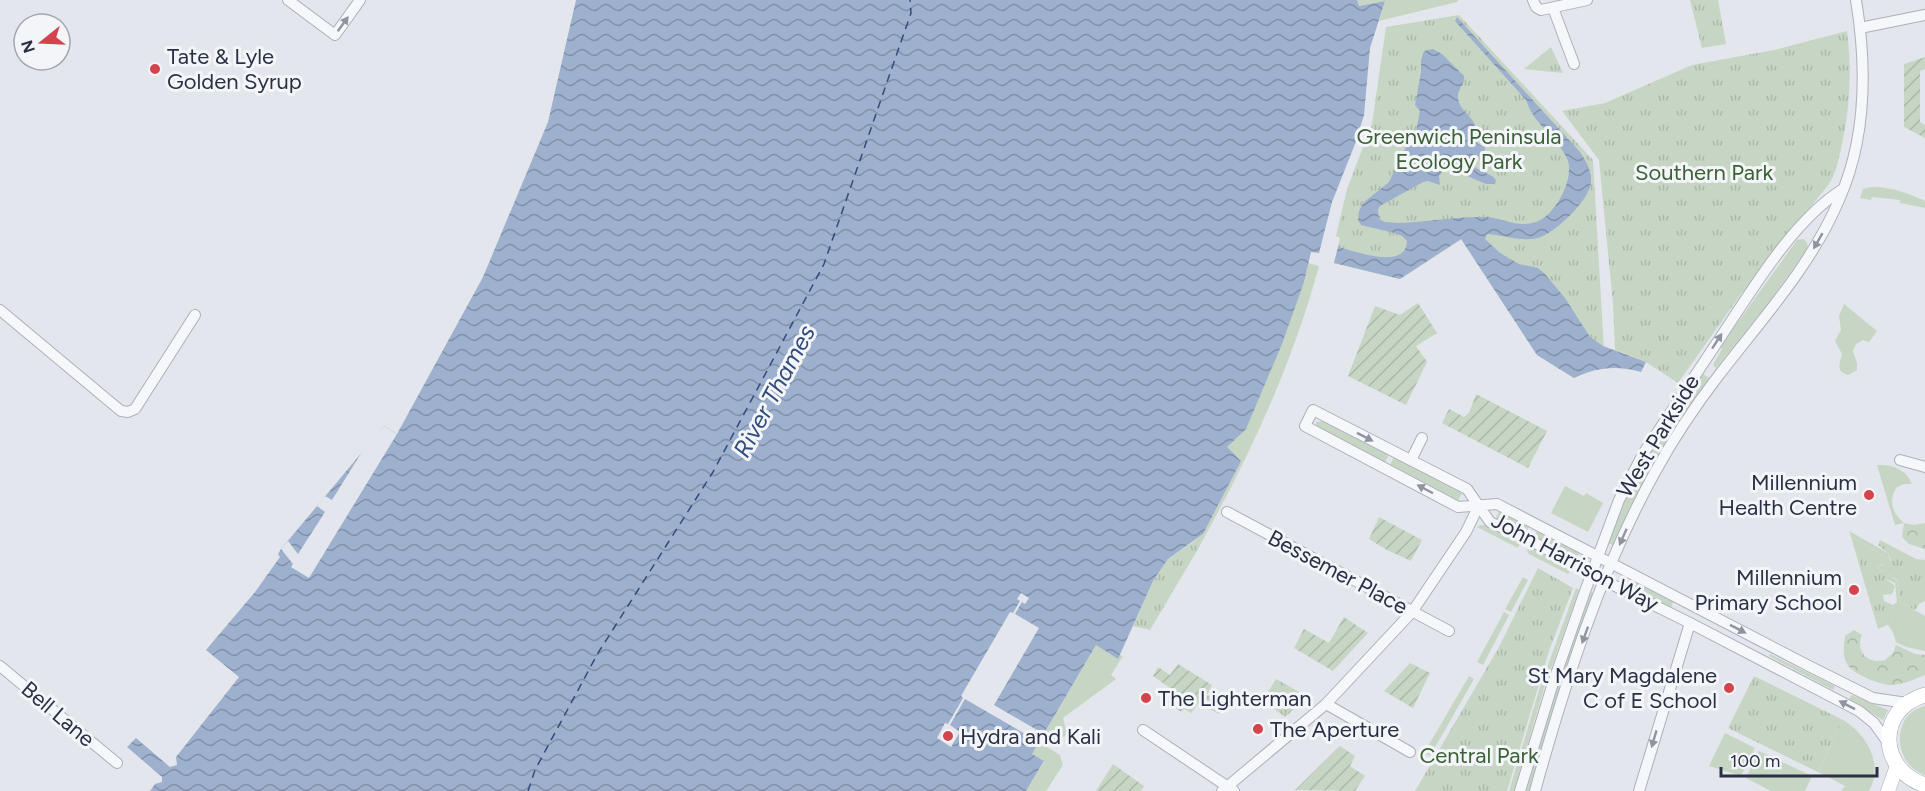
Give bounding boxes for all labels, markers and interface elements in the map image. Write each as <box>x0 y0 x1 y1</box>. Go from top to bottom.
north arrow <box>12 12 72 72</box>
one-way arrow <box>336 16 348 31</box>
text: N <box>17 38 39 55</box>
place label: Tate & Lyle Golden Syrup <box>167 43 302 95</box>
marker: Tate & Lyle Golden Syrup <box>148 62 162 76</box>
park label: Greenwich Peninsula Ecology Park <box>1356 123 1562 175</box>
park label: Southern Park <box>1635 159 1773 186</box>
one-way arrow <box>1812 233 1823 249</box>
water label: River Thames <box>727 320 821 462</box>
one-way arrow <box>1711 333 1722 349</box>
street label: West Parkside <box>1611 370 1705 502</box>
one-way arrow <box>1356 431 1374 441</box>
place label: Millennium Health Centre <box>1718 469 1857 521</box>
one-way arrow <box>1416 484 1433 494</box>
marker: Millennium Health Centre <box>1862 488 1876 502</box>
street label: John Harrison Way <box>1487 507 1664 618</box>
street label: Bessemer Place <box>1264 524 1412 620</box>
one-way arrow <box>1618 528 1628 546</box>
place label: Millennium Primary School <box>1694 564 1842 616</box>
marker: Millennium Primary School <box>1847 583 1861 597</box>
one-way arrow <box>1729 625 1746 634</box>
one-way arrow <box>1579 627 1589 645</box>
place label: St Mary Magdalene C of E School <box>1527 662 1717 714</box>
street label: Bell Lane <box>16 676 100 752</box>
marker: St Mary Magdalene C of E School <box>1722 681 1736 695</box>
place label: The Lighterman <box>1158 685 1312 712</box>
marker: The Lighterman <box>1139 691 1153 705</box>
one-way arrow <box>1838 700 1855 710</box>
place label: The Aperture <box>1270 716 1399 743</box>
marker: The Aperture <box>1251 722 1265 736</box>
place label: Hydra and Kali <box>960 723 1101 750</box>
marker: Hydra and Kali <box>941 729 955 743</box>
one-way arrow <box>1649 730 1658 748</box>
scale bar <box>1721 740 1877 778</box>
park label: Central Park <box>1419 742 1539 769</box>
text: 100 m <box>1730 750 1780 772</box>

